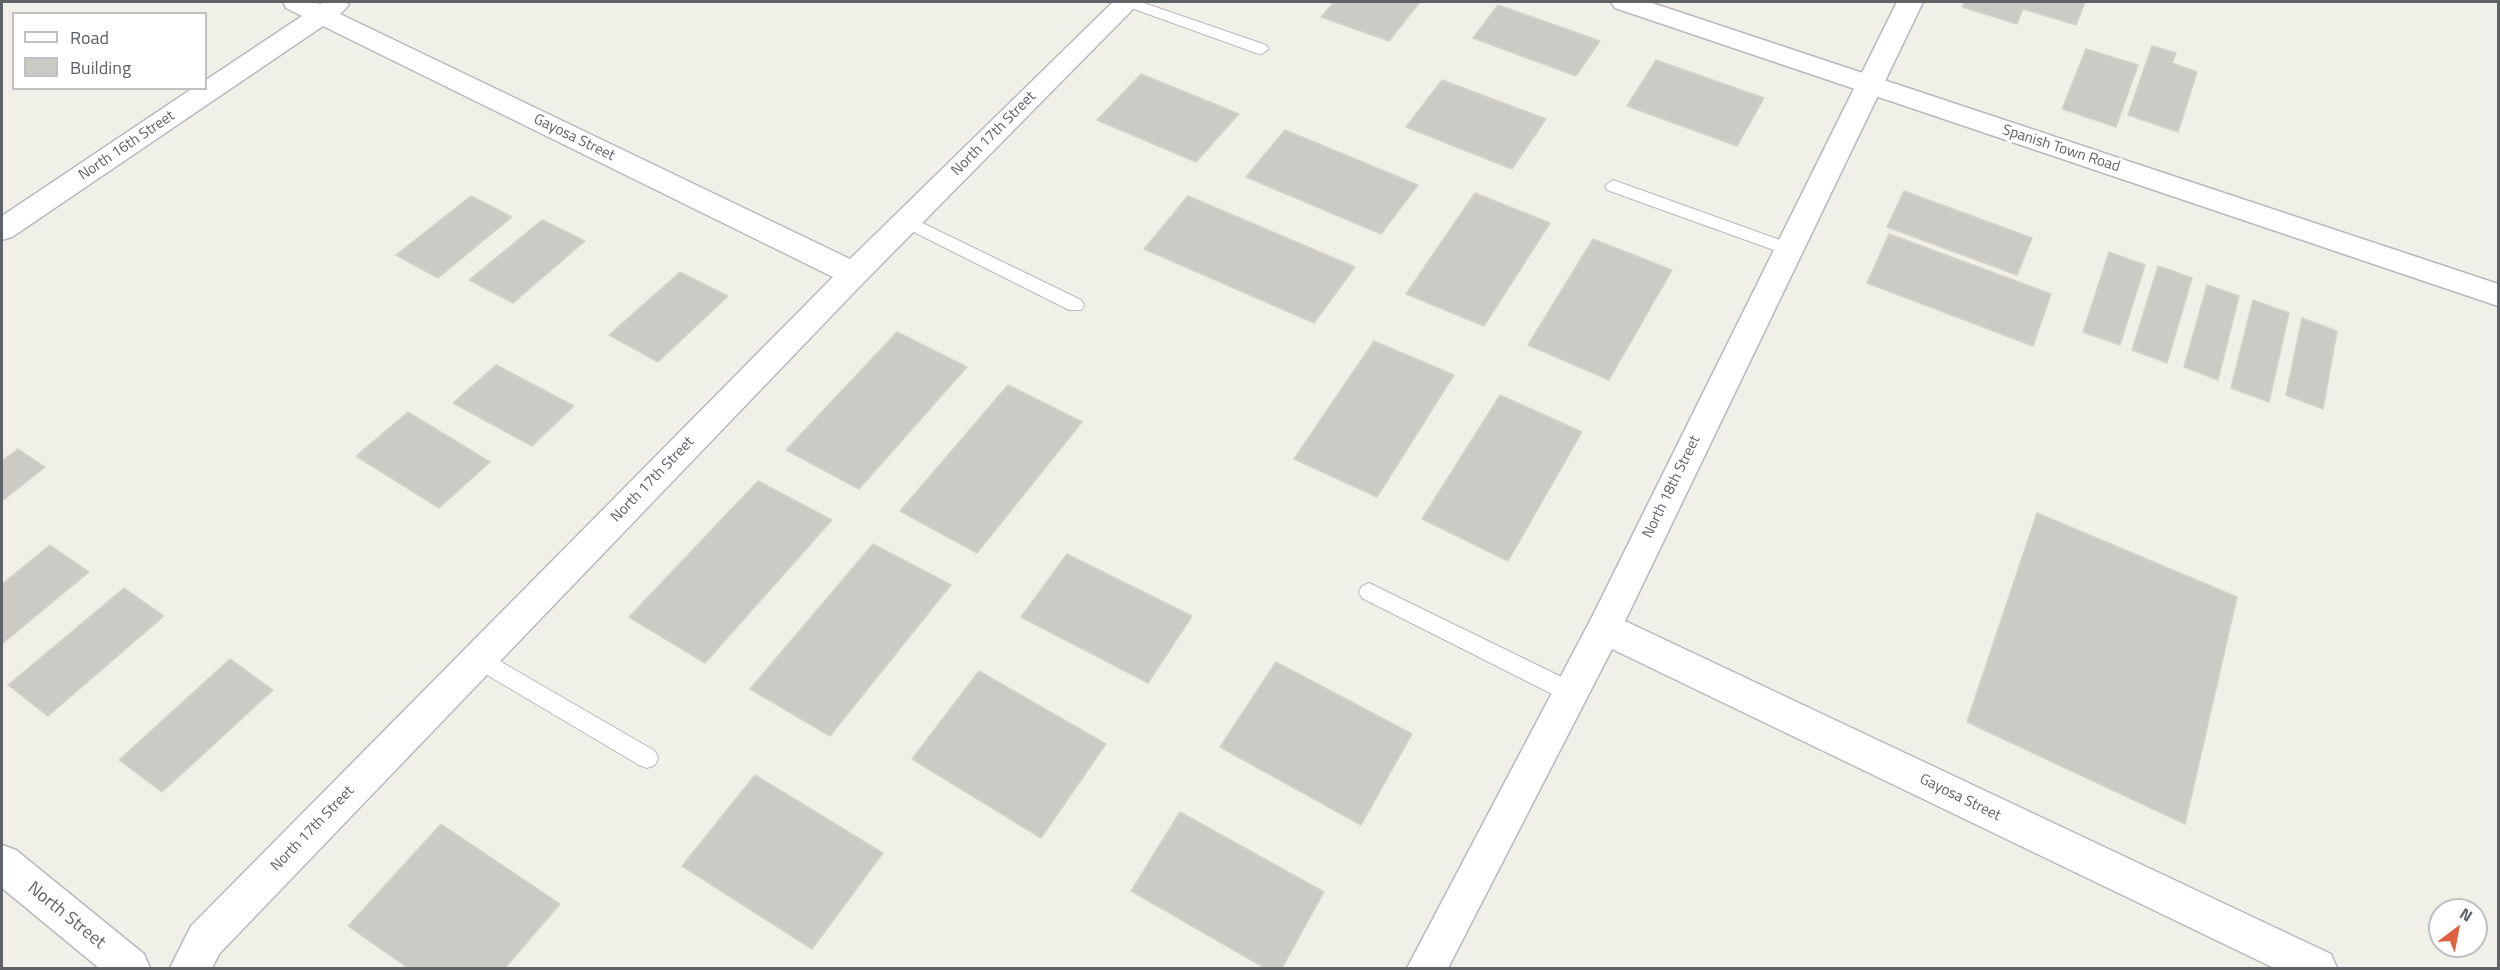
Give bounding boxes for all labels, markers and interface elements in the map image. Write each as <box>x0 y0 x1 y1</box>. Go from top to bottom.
legend <box>12 12 207 90</box>
text: Road <box>70 24 109 51</box>
text: Building <box>70 54 131 81</box>
street label: North 17th Street <box>948 88 1040 180</box>
street label: North 16th Street <box>76 107 178 185</box>
street label: Gayosa Street <box>530 111 618 165</box>
street label: Spanish Town Road <box>2000 121 2122 177</box>
street label: North 18th Street <box>1639 433 1705 541</box>
street label: North 17th Street <box>608 434 698 526</box>
street label: Gayosa Street <box>1916 771 2004 825</box>
street label: North 17th Street <box>268 783 358 875</box>
street label: North Street <box>23 878 109 954</box>
north arrow <box>2428 898 2488 958</box>
text: N <box>2455 901 2478 928</box>

